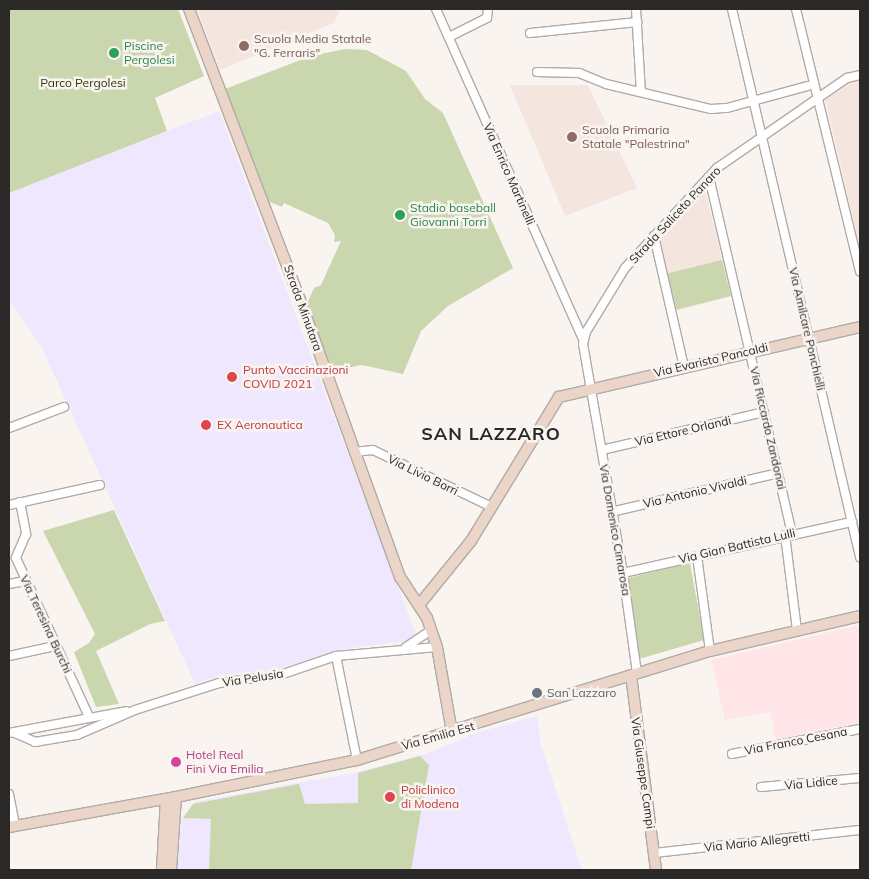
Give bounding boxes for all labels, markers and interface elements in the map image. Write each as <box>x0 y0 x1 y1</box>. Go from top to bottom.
place label: Scuola Media Statale "G. Ferraris" <box>254 32 371 60</box>
place label: Piscine Pergolesi <box>124 39 175 67</box>
marker: Scuola Media Statale "G. Ferraris" <box>238 40 250 52</box>
marker: Piscine Pergolesi <box>108 47 120 59</box>
park label: Parco Pergolesi <box>40 76 126 90</box>
street label: Via Enrico Martinelli <box>480 121 538 227</box>
place label: Scuola Primaria Statale "Palestrina" <box>582 123 690 151</box>
marker: Scuola Primaria Statale "Palestrina" <box>566 131 578 143</box>
street label: Strada Saliceto Panaro <box>626 163 724 267</box>
place label: Stadio baseball Giovanni Torri <box>410 201 496 229</box>
marker: Stadio baseball Giovanni Torri <box>394 209 406 221</box>
street label: Strada Minutara <box>281 263 325 353</box>
street label: Via Amilcare Ponchielli <box>786 266 828 392</box>
street label: Via Evaristo Pancaldi <box>652 340 770 380</box>
place label: Punto Vaccinazioni COVID 2021 <box>243 363 348 391</box>
street label: Via Riccardo Zandonai <box>747 365 789 491</box>
marker: Punto Vaccinazioni COVID 2021 <box>225 370 239 384</box>
street label: Via Ettore Orlandi <box>633 413 733 449</box>
marker: EX Aeronautica <box>199 418 213 432</box>
place label: EX Aeronautica <box>217 418 303 432</box>
district label: SAN LAZZARO <box>420 423 562 445</box>
street label: Via Livio Borri <box>385 452 461 498</box>
street label: Via Domenico Cimarosa <box>596 463 634 597</box>
street label: Via Antonio Vivaldi <box>642 473 748 511</box>
street label: Via Gian Battista Lulli <box>677 526 797 566</box>
street label: Via Teresina Burchi <box>17 573 75 675</box>
street label: Via Pelusia <box>222 666 284 690</box>
place label: San Lazzaro <box>547 686 616 700</box>
marker: San Lazzaro <box>531 687 543 699</box>
street label: Via Giuseppe Campi <box>628 716 658 830</box>
street label: Via Emilia Est <box>400 719 476 753</box>
street label: Via Franco Cesana <box>743 724 849 758</box>
place label: Hotel Real Fini Via Emilia <box>186 748 264 776</box>
marker: Hotel Real Fini Via Emilia <box>170 756 182 768</box>
street label: Via Lidice <box>784 773 838 793</box>
place label: Policlinico di Modena <box>401 783 459 811</box>
marker: Policlinico di Modena <box>383 790 397 804</box>
street label: Via Mario Allegretti <box>703 829 811 855</box>

